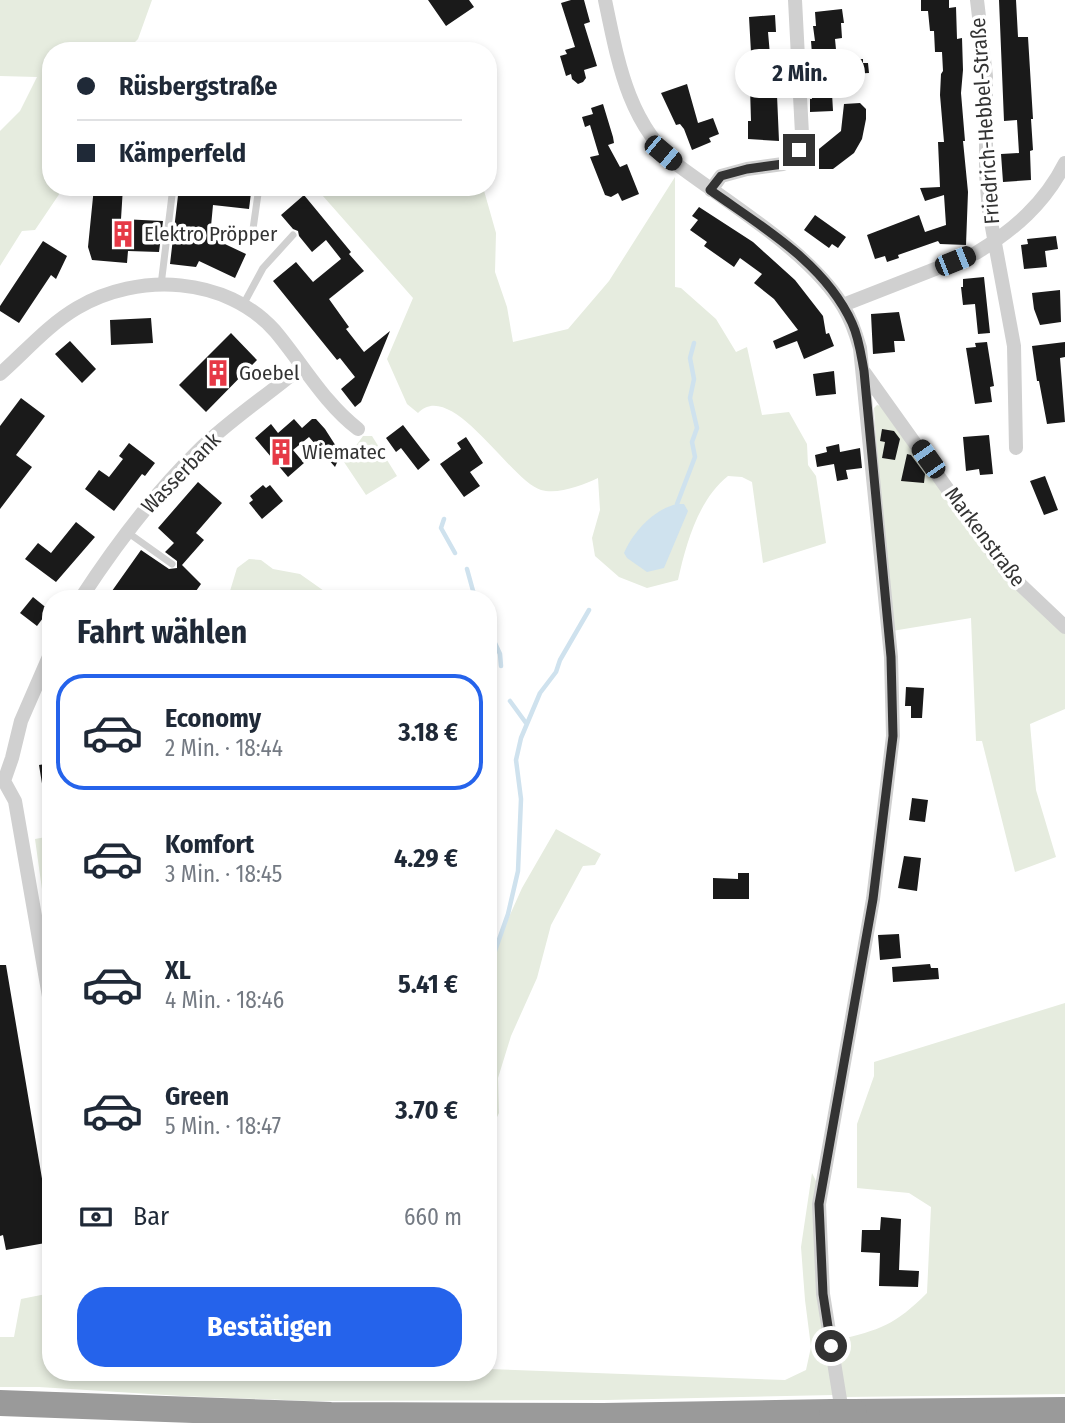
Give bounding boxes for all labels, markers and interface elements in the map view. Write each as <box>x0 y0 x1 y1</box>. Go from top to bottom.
street label: Friedrich-Hebbel-Straße <box>965 17 1005 225</box>
callout: 2 Min. <box>734 48 864 97</box>
text: 2 Min. <box>772 59 828 87</box>
text: Rüsbergstraße <box>119 71 278 102</box>
car <box>641 131 686 175</box>
route end <box>783 134 815 166</box>
text: Kämperfeld <box>119 138 246 169</box>
building icon: Elektro Pröpper <box>108 219 138 249</box>
place label: Elektro Pröpper <box>144 221 278 247</box>
car <box>932 243 979 279</box>
building icon: Goebel <box>203 358 233 388</box>
place label: Goebel <box>239 360 300 386</box>
street label: Wasserbank <box>136 427 226 519</box>
car <box>908 436 949 482</box>
building icon: Wiematec <box>266 437 296 467</box>
place label: Wiematec <box>302 439 386 465</box>
street label: Markenstraße <box>939 482 1031 592</box>
text: Fahrt wählen <box>77 613 247 651</box>
icon: car <box>81 701 144 764</box>
text: Economy <box>165 703 261 734</box>
text: 3.18 € <box>398 717 458 748</box>
text: 2 Min. · 18:44 <box>165 734 283 762</box>
icon: car <box>81 827 144 890</box>
text: Komfort <box>165 829 254 860</box>
text: 4.29 € <box>394 843 458 874</box>
text: 3 Min. · 18:45 <box>165 860 282 888</box>
icon: car <box>81 953 144 1016</box>
text: XL <box>165 955 191 986</box>
text: 5.41 € <box>398 969 458 1000</box>
text: 4 Min. · 18:46 <box>165 986 284 1014</box>
icon: car <box>81 1079 144 1142</box>
text: Green <box>165 1081 229 1112</box>
text: 3.70 € <box>395 1095 458 1126</box>
text: 5 Min. · 18:47 <box>165 1112 281 1140</box>
icon: cash <box>77 1198 115 1236</box>
text: Bar <box>133 1201 169 1232</box>
text: 660 m <box>404 1203 462 1231</box>
button: Bestätigen <box>77 1287 462 1367</box>
route start <box>815 1330 847 1362</box>

